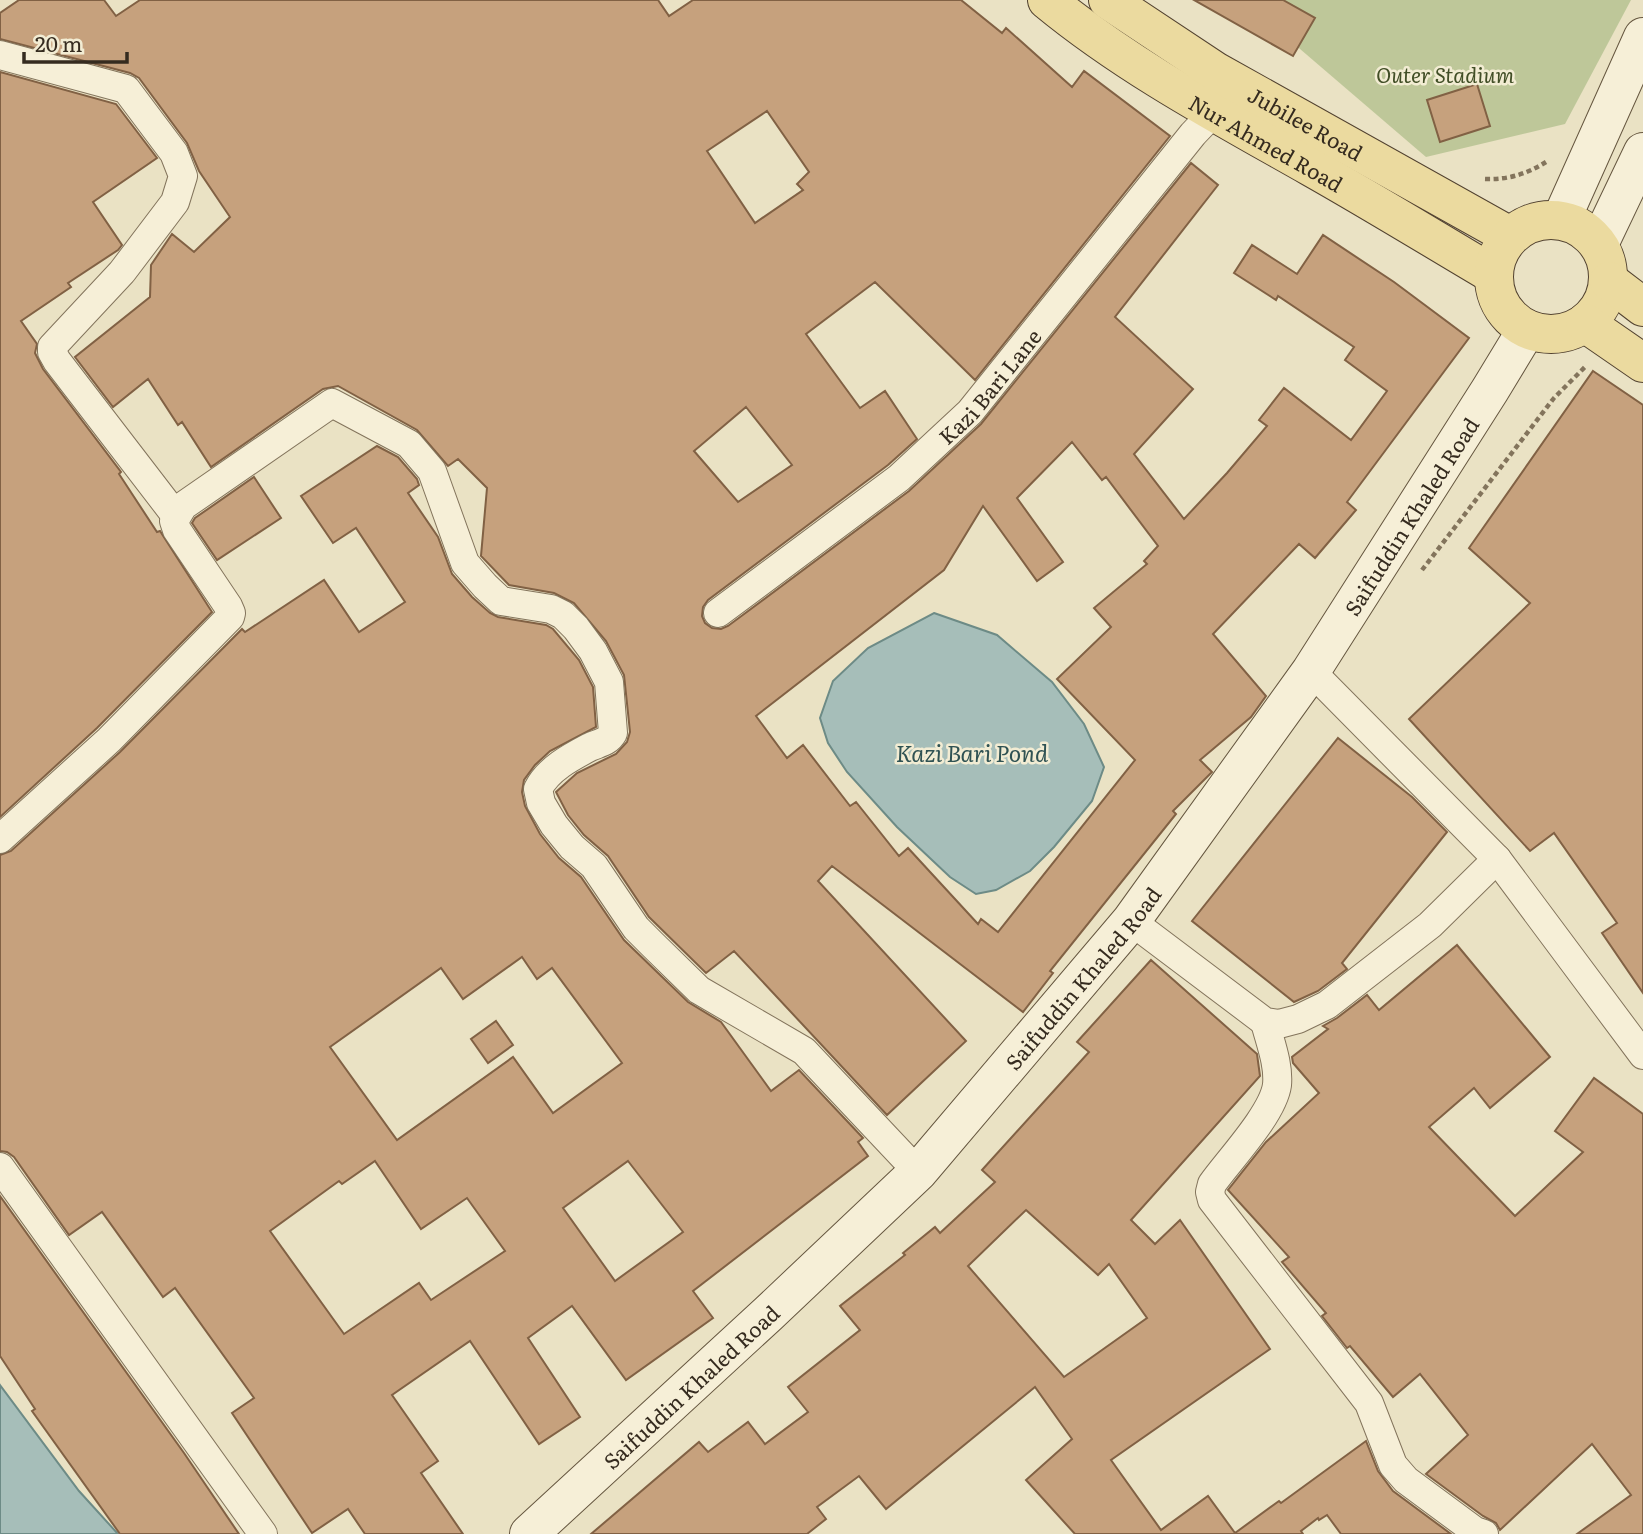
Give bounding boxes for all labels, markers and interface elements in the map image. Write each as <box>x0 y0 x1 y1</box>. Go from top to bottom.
scale bar <box>24 21 128 65</box>
text: 20 m <box>35 27 82 58</box>
park label: Outer Stadium <box>1376 58 1515 89</box>
street label: Jubilee Road <box>1243 77 1370 167</box>
street label: Nur Ahmed Road <box>1184 86 1350 198</box>
street label: Kazi Bari Lane <box>930 321 1047 450</box>
street label: Saifuddin Khaled Road <box>1335 410 1485 621</box>
water label: Kazi Bari Pond <box>896 735 1049 769</box>
street label: Saifuddin Khaled Road <box>997 879 1167 1075</box>
street label: Saifuddin Khaled Road <box>595 1296 785 1475</box>

